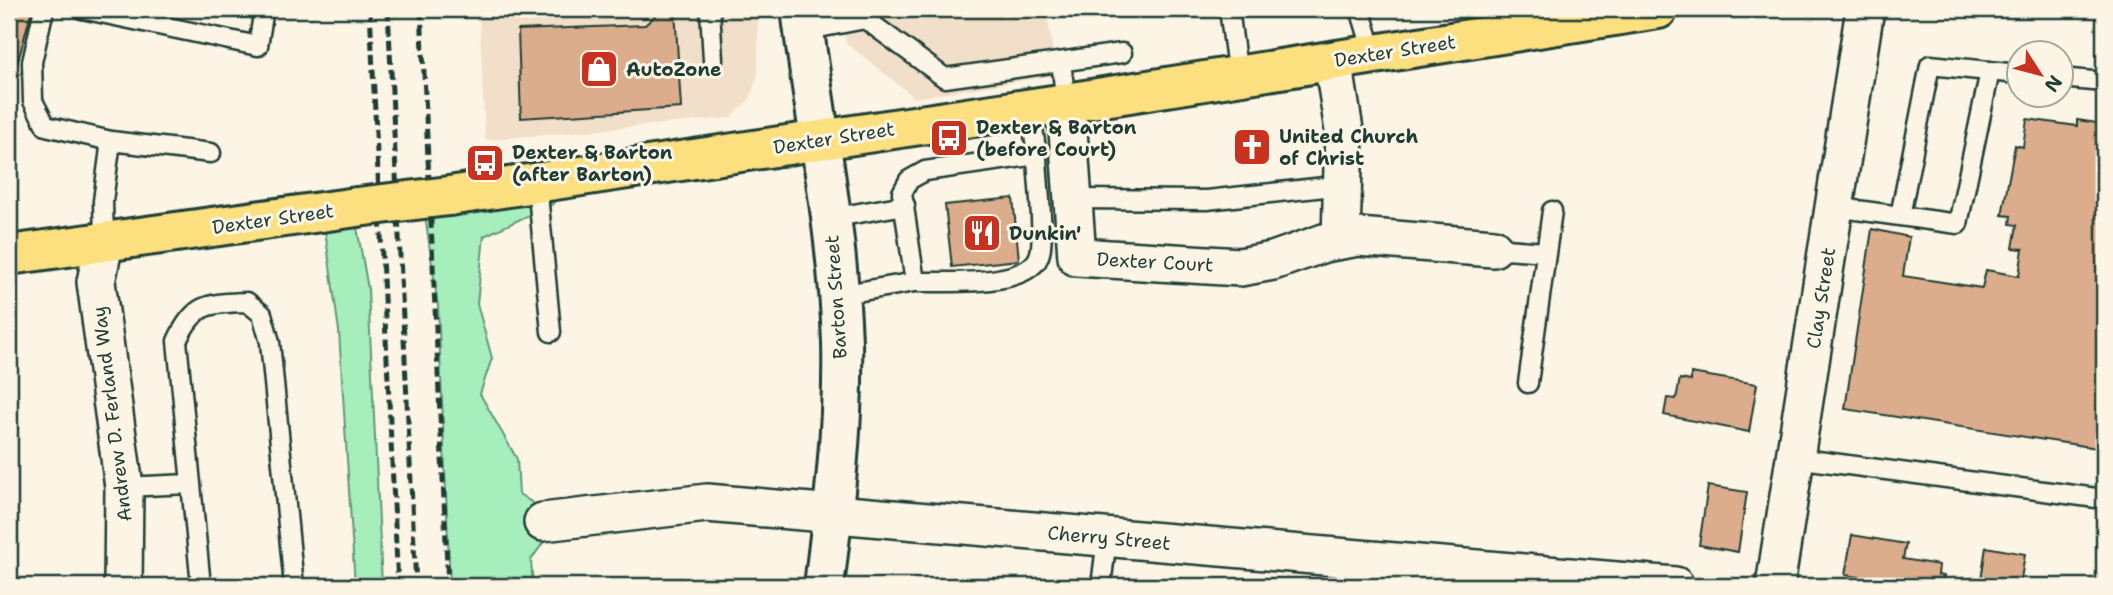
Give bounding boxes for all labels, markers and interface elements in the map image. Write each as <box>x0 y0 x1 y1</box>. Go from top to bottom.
street label: Dexter Street <box>1333 29 1457 73</box>
north arrow <box>2004 38 2074 108</box>
shop icon: AutoZone <box>578 48 620 90</box>
place label: AutoZone <box>626 57 721 82</box>
text: N <box>2039 70 2068 97</box>
place label: Dexter & Barton (before Court) <box>976 115 1137 162</box>
street label: Dexter Street <box>772 116 896 160</box>
bus stop icon: Dexter & Barton (before Court) <box>928 117 970 159</box>
place label: United Church of Christ <box>1279 124 1418 171</box>
church icon: United Church of Christ <box>1231 126 1273 168</box>
place label: Dexter & Barton (after Barton) <box>512 140 673 187</box>
bus stop icon: Dexter & Barton (after Barton) <box>464 142 506 184</box>
street label: Dexter Street <box>211 198 335 240</box>
restaurant icon: Dunkin' <box>961 212 1003 254</box>
place label: Dunkin' <box>1009 221 1081 246</box>
street label: Barton Street <box>819 234 853 360</box>
street label: Dexter Court <box>1096 246 1214 278</box>
street label: Clay Street <box>1801 246 1841 350</box>
street label: Andrew D. Ferland Way <box>86 305 138 523</box>
street label: Cherry Street <box>1046 520 1172 556</box>

